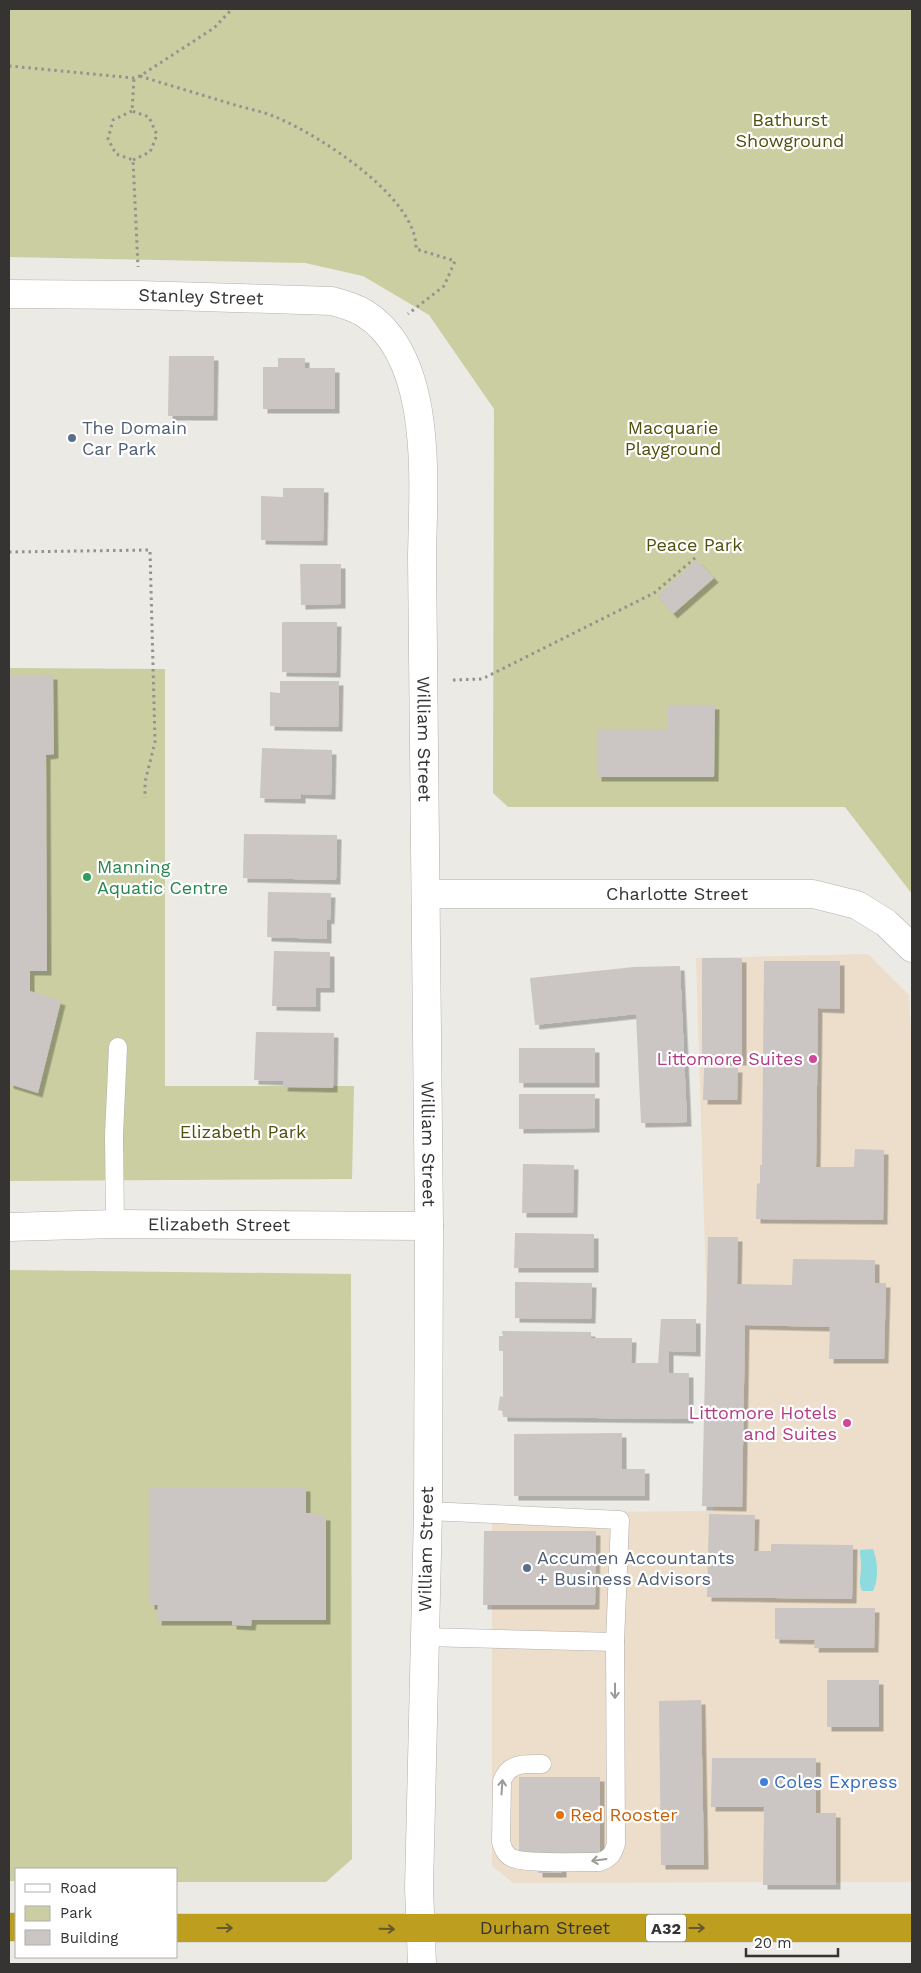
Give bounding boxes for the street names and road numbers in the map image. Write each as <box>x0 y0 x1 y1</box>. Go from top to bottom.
street label: Stanley Street <box>138 284 264 309</box>
street label: William Street <box>413 676 436 802</box>
street label: Charlotte Street <box>606 883 748 904</box>
street label: William Street <box>417 1081 440 1207</box>
street label: Elizabeth Street <box>148 1213 291 1235</box>
street label: William Street <box>414 1486 437 1612</box>
road number: A32 <box>646 1915 686 1942</box>
street label: Durham Street <box>480 1917 611 1938</box>

